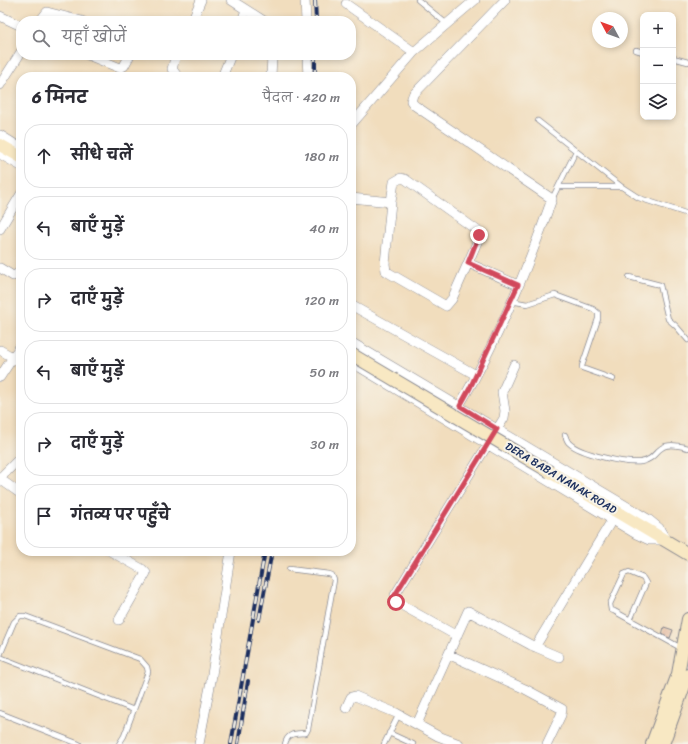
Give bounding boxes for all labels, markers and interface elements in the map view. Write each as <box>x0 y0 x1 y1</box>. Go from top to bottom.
north arrow <box>592 12 628 48</box>
map controls <box>640 12 676 120</box>
button: + <box>640 12 676 48</box>
search box <box>16 16 356 60</box>
text: यहाँ खोजें <box>62 24 127 50</box>
icon: search <box>30 27 52 49</box>
button: − <box>640 48 676 84</box>
text: 6 मिनट <box>32 82 87 112</box>
button: layers <box>640 84 676 120</box>
text: पैदल · 420 m <box>262 86 340 109</box>
text: सीधे चलें <box>71 142 132 168</box>
icon: ahead <box>33 145 55 167</box>
text: 180 m <box>304 145 339 168</box>
text: बाएँ मुड़ें <box>71 214 124 240</box>
icon: left <box>33 217 55 239</box>
text: 40 m <box>309 217 339 240</box>
route end <box>470 226 488 244</box>
text: दाएँ मुड़ें <box>71 286 123 312</box>
icon: right <box>33 289 55 311</box>
text: 120 m <box>304 289 339 312</box>
text: बाएँ मुड़ें <box>71 358 124 384</box>
icon: left <box>33 361 55 383</box>
text: 50 m <box>309 361 339 384</box>
text: दाएँ मुड़ें <box>71 430 123 456</box>
icon: right <box>33 433 55 455</box>
text: 30 m <box>310 433 339 456</box>
street label: DERA BABA NANAK ROAD <box>501 437 621 519</box>
text: गंतव्य पर पहुँचे <box>71 502 170 528</box>
icon: arrive <box>33 505 55 527</box>
route start <box>387 593 405 611</box>

